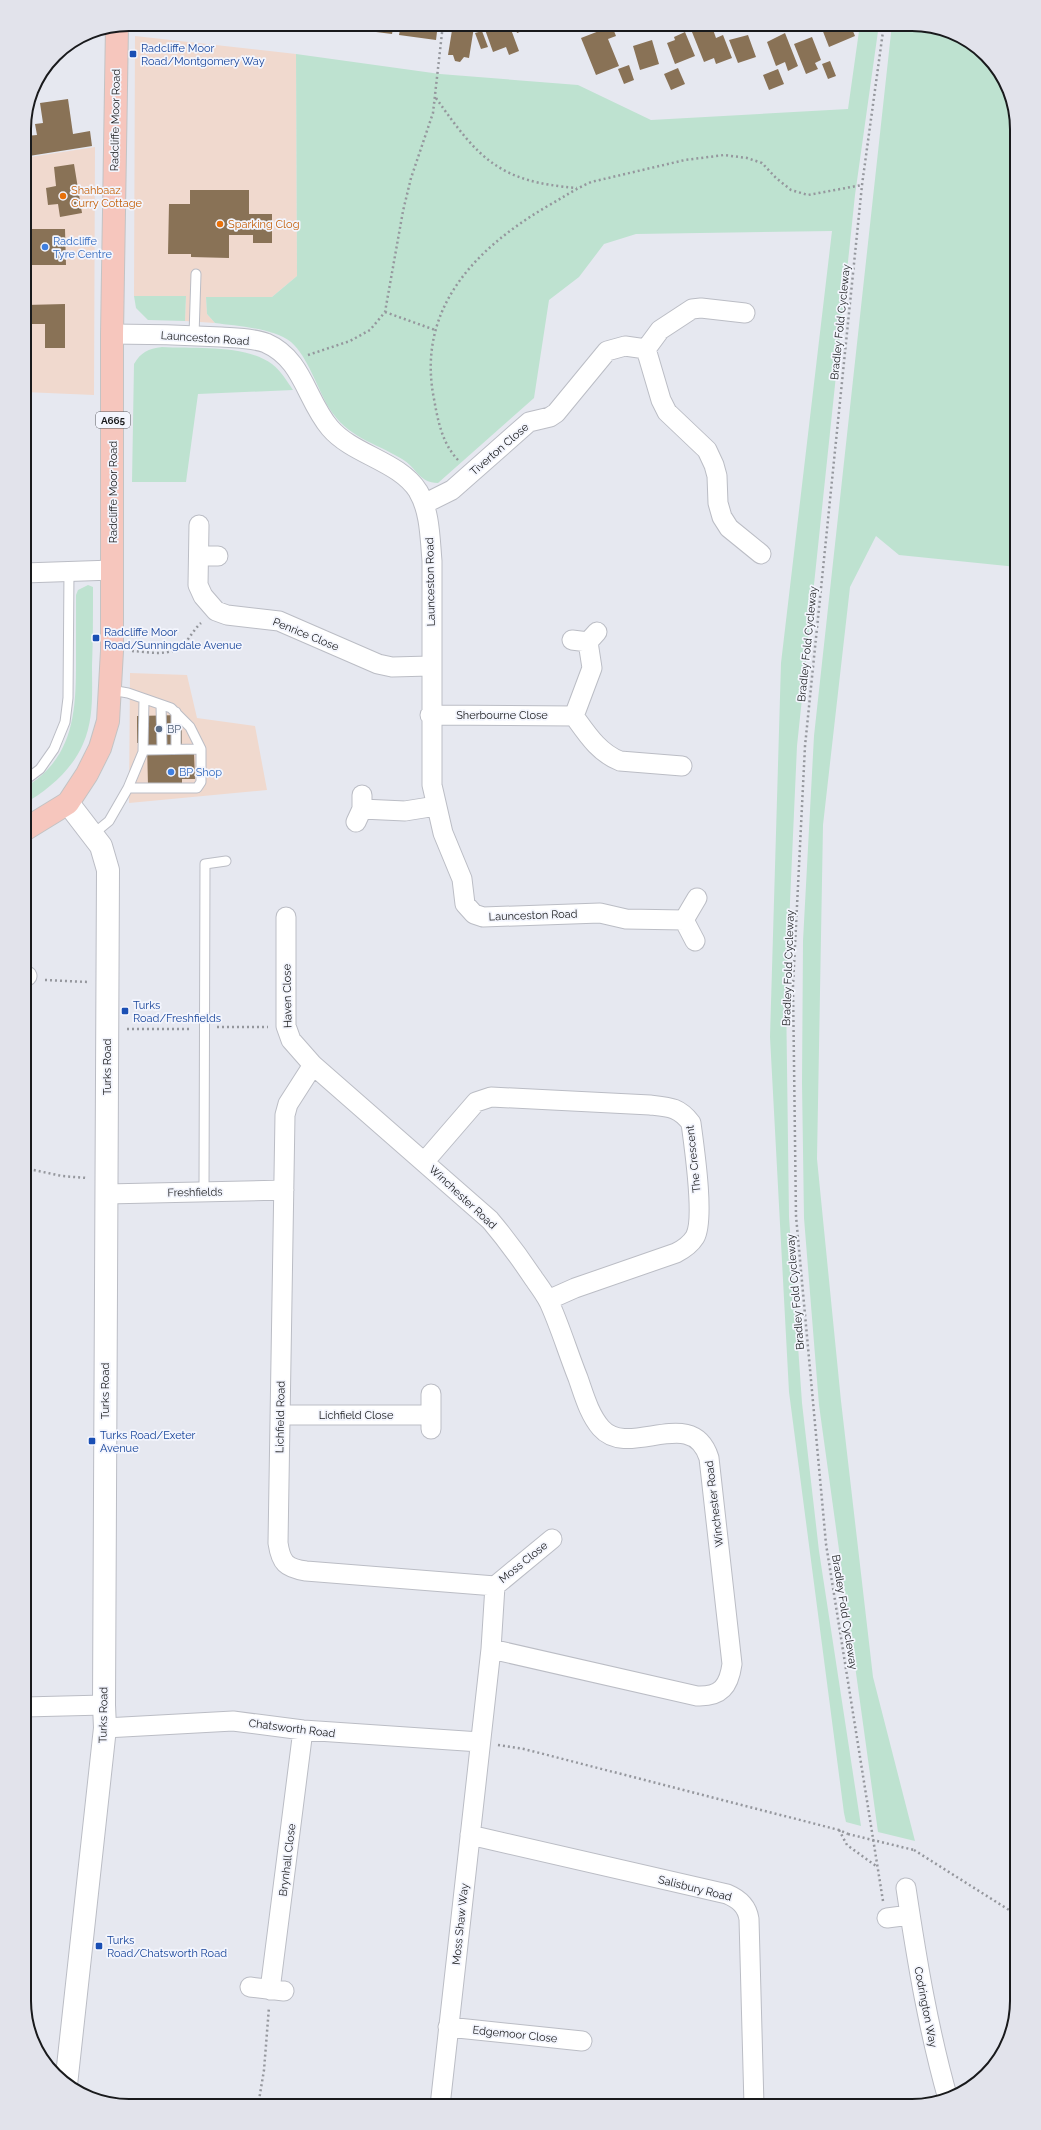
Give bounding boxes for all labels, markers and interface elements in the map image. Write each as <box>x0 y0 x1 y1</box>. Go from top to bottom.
place label: Radcliffe Moor Road/Montgomery Way <box>141 42 265 68</box>
marker: Radcliffe Moor Road/Montgomery Way <box>128 49 138 59</box>
street label: Radcliffe Moor Road <box>108 69 123 171</box>
place label: Shahbaaz Curry Cottage <box>71 184 142 210</box>
marker: Shahbaaz Curry Cottage <box>58 191 68 201</box>
place label: Sparking Clog <box>228 218 299 231</box>
marker: Sparking Clog <box>215 219 225 229</box>
place label: Radcliffe Tyre Centre <box>53 235 112 261</box>
marker: Radcliffe Tyre Centre <box>40 242 50 252</box>
street label: Bradley Fold Cycleway <box>828 264 853 381</box>
street label: Launceston Road <box>160 329 250 348</box>
road number: A665 <box>96 412 130 428</box>
street label: Tiverton Close <box>467 420 532 478</box>
street label: Radcliffe Moor Road <box>107 441 120 543</box>
street label: Launceston Road <box>423 537 438 627</box>
street label: Bradley Fold Cycleway <box>795 586 820 703</box>
street label: Penrice Close <box>271 615 341 654</box>
place label: Radcliffe Moor Road/Sunningdale Avenue <box>104 626 243 652</box>
marker: Radcliffe Moor Road/Sunningdale Avenue <box>91 633 101 643</box>
street label: Sherbourne Close <box>456 709 548 722</box>
place label: BP <box>167 723 181 736</box>
marker: BP <box>154 724 164 734</box>
place label: BP Shop <box>179 766 222 779</box>
marker: BP Shop <box>166 767 176 777</box>
street label: Launceston Road <box>488 907 578 924</box>
street label: Bradley Fold Cycleway <box>780 910 797 1026</box>
street label: Haven Close <box>280 963 295 1028</box>
place label: Turks Road/Freshfields <box>133 999 221 1025</box>
marker: Turks Road/Freshfields <box>120 1006 130 1016</box>
street label: Turks Road <box>101 1039 114 1095</box>
street label: The Crescent <box>683 1124 704 1193</box>
street label: Winchester Road <box>426 1163 499 1232</box>
street label: Freshfields <box>167 1186 223 1199</box>
street label: Bradley Fold Cycleway <box>784 1233 807 1350</box>
street label: Turks Road <box>99 1363 112 1419</box>
street label: Lichfield Road <box>273 1381 288 1453</box>
street label: Lichfield Close <box>319 1409 394 1422</box>
place label: Turks Road/Exeter Avenue <box>100 1429 196 1455</box>
marker: Turks Road/Exeter Avenue <box>87 1436 97 1446</box>
street label: Winchester Road <box>703 1460 726 1548</box>
street label: Moss Close <box>497 1539 551 1586</box>
street label: Bradley Fold Cycleway <box>829 1554 860 1671</box>
street label: Turks Road <box>97 1686 110 1743</box>
street label: Chatsworth Road <box>248 1717 336 1740</box>
street label: Brynhall Close <box>277 1822 298 1897</box>
street label: Salisbury Road <box>657 1873 733 1904</box>
street label: Moss Shaw Way <box>450 1882 471 1966</box>
place label: Turks Road/Chatsworth Road <box>107 1934 227 1960</box>
marker: Turks Road/Chatsworth Road <box>94 1941 104 1951</box>
street label: Codrington Way <box>911 1966 940 2049</box>
street label: Edgemoor Close <box>472 2024 558 2045</box>

